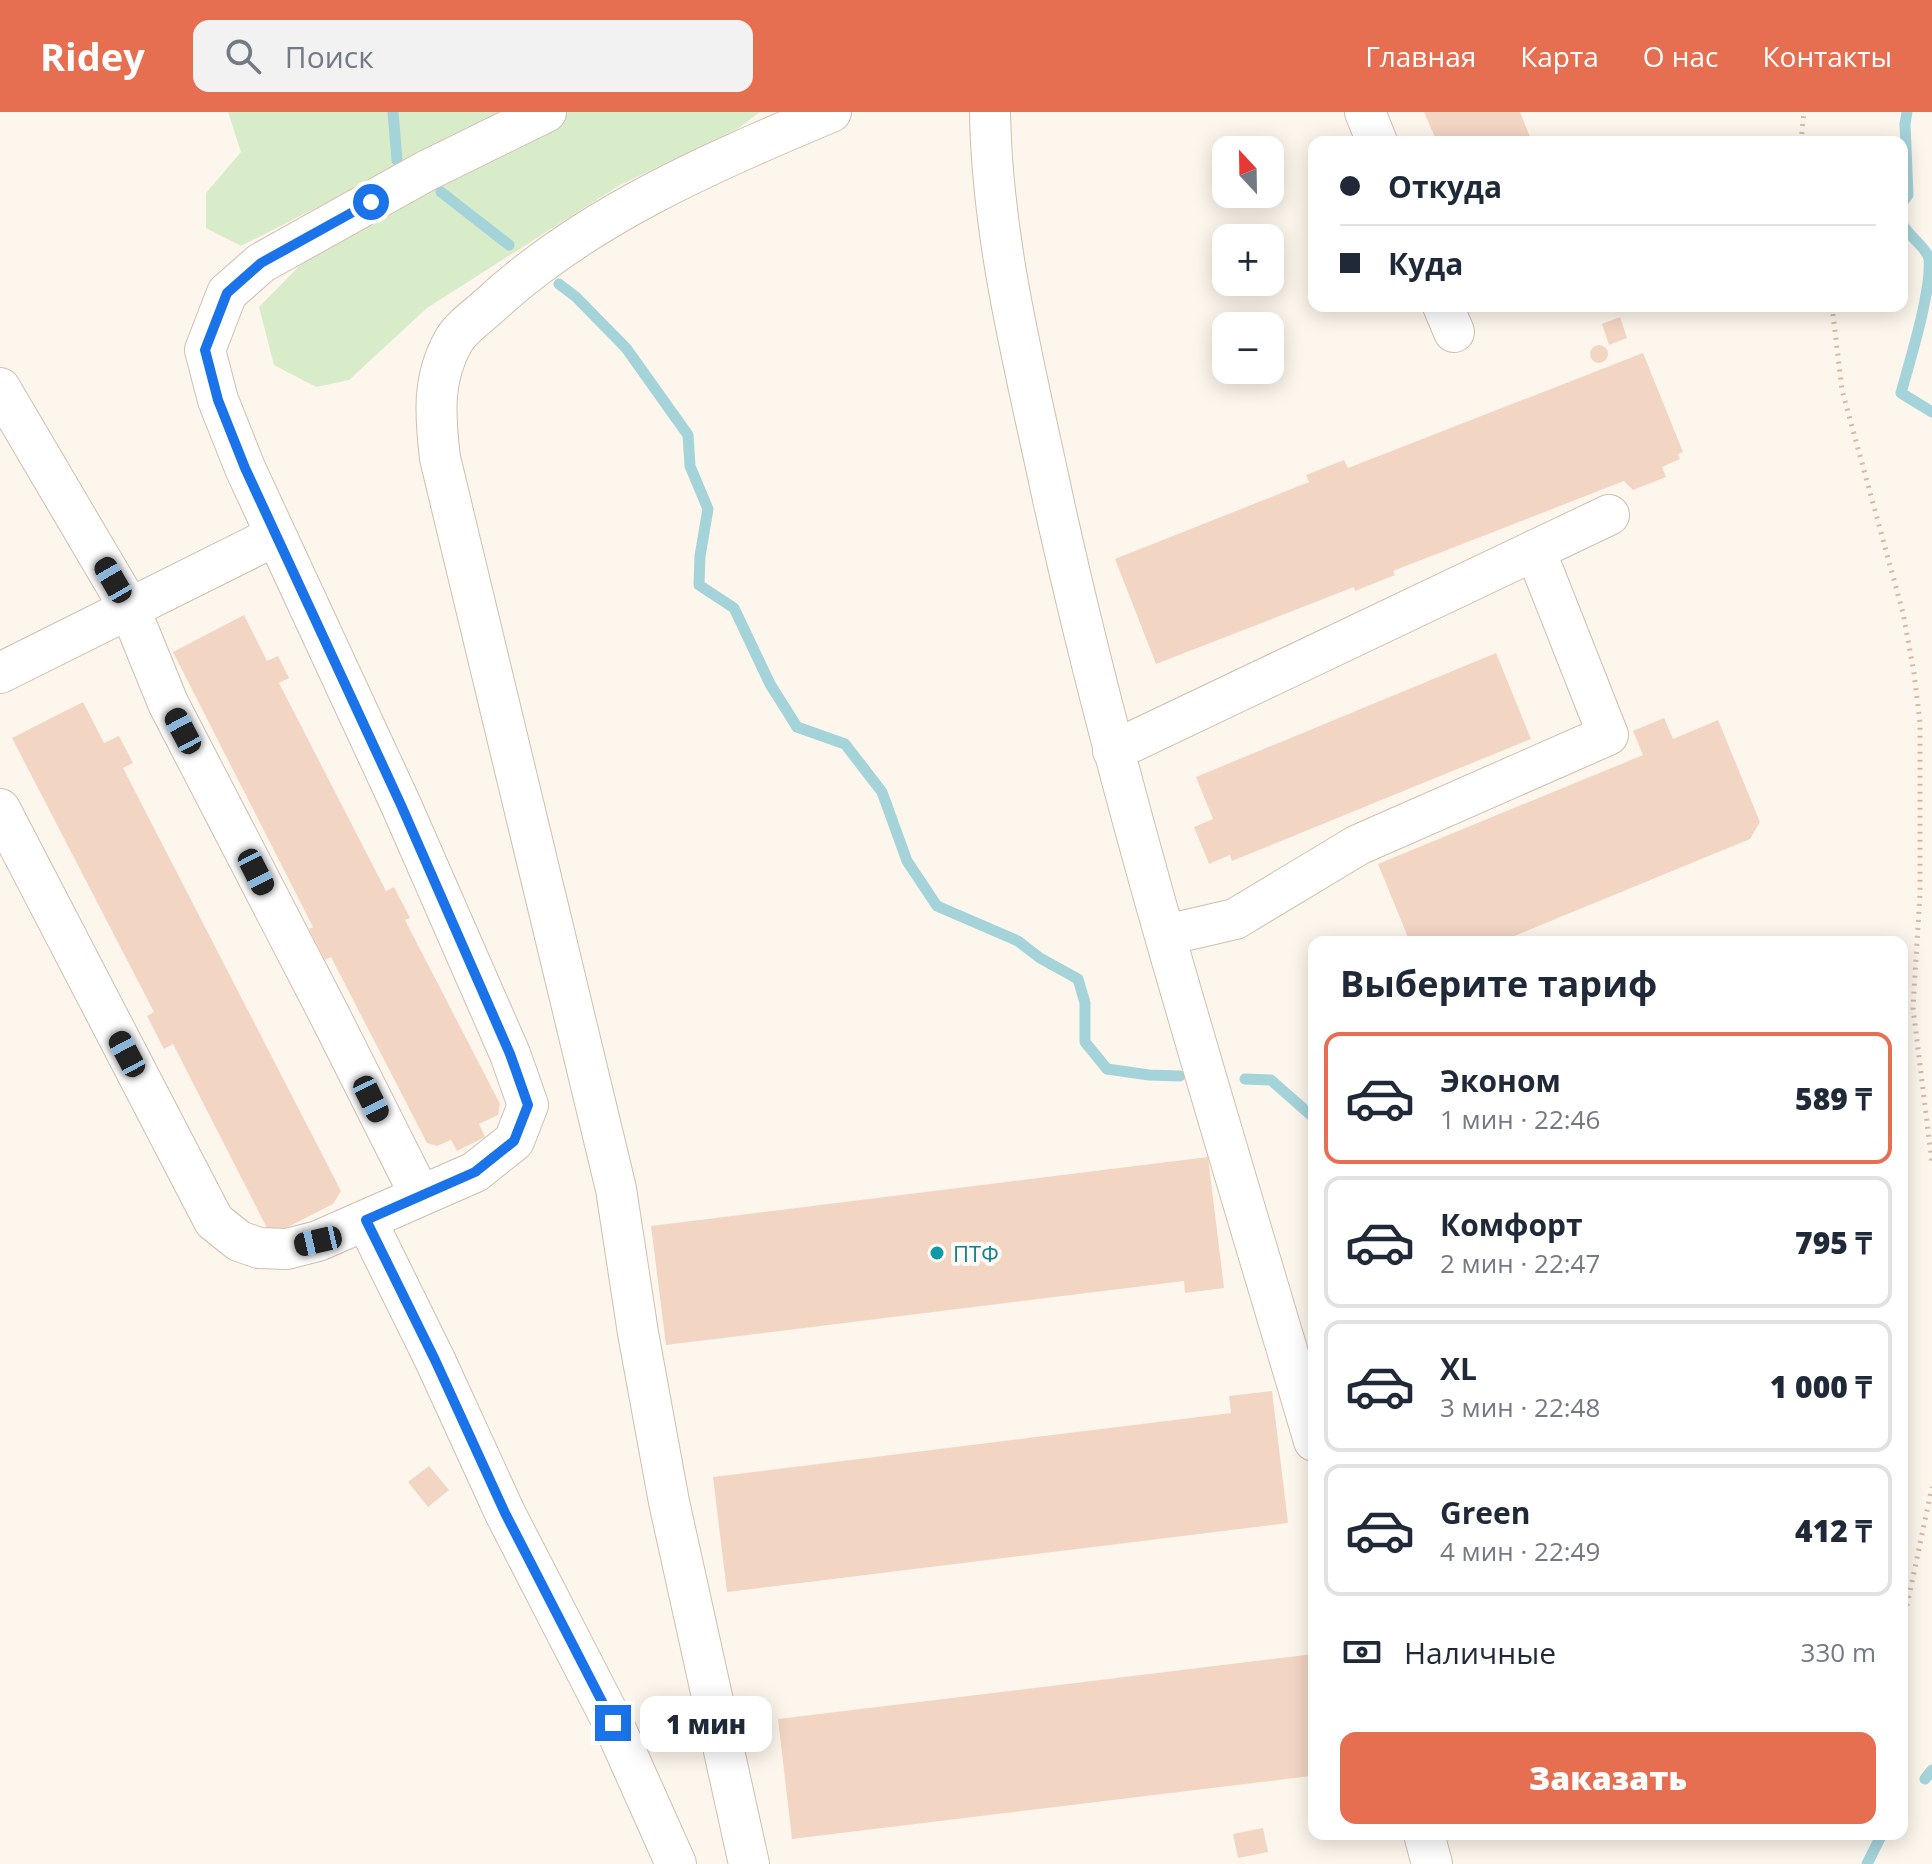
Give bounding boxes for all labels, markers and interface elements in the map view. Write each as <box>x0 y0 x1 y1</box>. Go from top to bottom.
search box <box>193 20 753 92</box>
text: Ridey <box>40 30 145 82</box>
icon: search <box>221 34 265 78</box>
text: Поиск <box>285 36 374 77</box>
text: Главная <box>1365 37 1476 75</box>
text: Карта <box>1520 37 1599 75</box>
text: О нас <box>1643 37 1718 75</box>
text: Контакты <box>1762 37 1892 75</box>
north arrow <box>1212 136 1284 208</box>
map controls <box>1212 136 1284 384</box>
text: Откуда <box>1388 166 1502 207</box>
route start <box>353 184 389 220</box>
button: + <box>1212 224 1284 296</box>
text: Куда <box>1388 243 1463 284</box>
button: − <box>1212 312 1284 384</box>
car <box>91 553 135 607</box>
car <box>161 704 205 758</box>
car <box>234 845 278 899</box>
text: Выберите тариф <box>1340 959 1657 1008</box>
car <box>105 1027 149 1081</box>
text: Эконом <box>1440 1060 1561 1101</box>
icon: car <box>1344 1062 1416 1134</box>
car <box>350 1072 392 1126</box>
text: 589 ₸ <box>1795 1078 1872 1119</box>
text: 1 мин · 22:46 <box>1440 1101 1600 1137</box>
text: Комфорт <box>1440 1204 1583 1245</box>
icon: car <box>1344 1206 1416 1278</box>
text: 795 ₸ <box>1795 1222 1872 1263</box>
car <box>292 1224 344 1258</box>
place label: ПТФ <box>953 1238 999 1268</box>
marker: ПТФ <box>928 1244 946 1262</box>
text: 2 мин · 22:47 <box>1440 1245 1600 1281</box>
text: XL <box>1440 1348 1477 1389</box>
icon: car <box>1344 1350 1416 1422</box>
text: 1 000 ₸ <box>1770 1366 1872 1407</box>
text: 3 мин · 22:48 <box>1440 1389 1600 1425</box>
text: Green <box>1440 1492 1531 1533</box>
icon: car <box>1344 1494 1416 1566</box>
text: 412 ₸ <box>1795 1510 1872 1551</box>
text: 4 мин · 22:49 <box>1440 1533 1600 1569</box>
icon: cash <box>1340 1630 1384 1674</box>
text: Наличные <box>1404 1632 1556 1673</box>
text: 330 m <box>1801 1634 1876 1670</box>
callout: 1 мин <box>641 1695 773 1751</box>
route end <box>595 1705 631 1741</box>
text: 1 мин <box>666 1706 746 1742</box>
button: Заказать <box>1340 1732 1876 1824</box>

